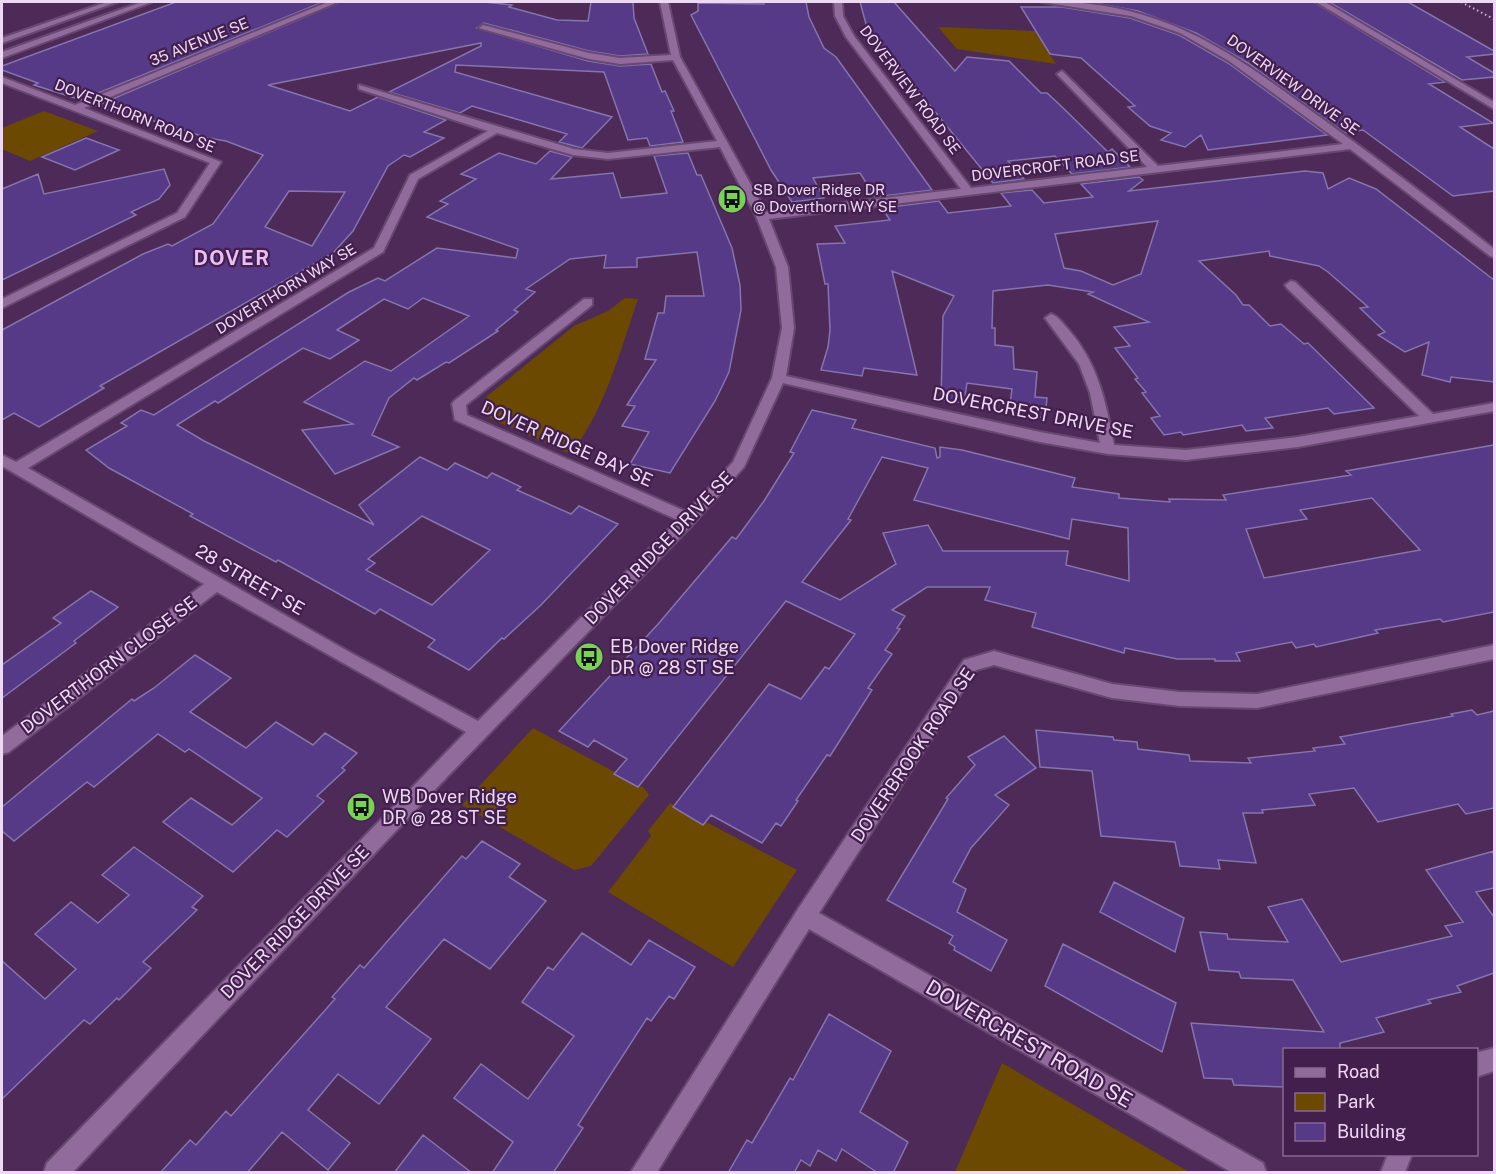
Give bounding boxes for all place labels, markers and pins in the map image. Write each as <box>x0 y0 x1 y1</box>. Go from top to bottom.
place label: SB Dover Ridge DR @ Doverthorn WY SE <box>753 181 897 215</box>
bus stop icon: SB Dover Ridge DR @ Doverthorn WY SE <box>716 183 748 215</box>
place label: EB Dover Ridge DR @ 28 ST SE <box>610 636 739 678</box>
bus stop icon: EB Dover Ridge DR @ 28 ST SE <box>573 641 605 673</box>
place label: WB Dover Ridge DR @ 28 ST SE <box>382 786 517 828</box>
bus stop icon: WB Dover Ridge DR @ 28 ST SE <box>345 791 377 823</box>

